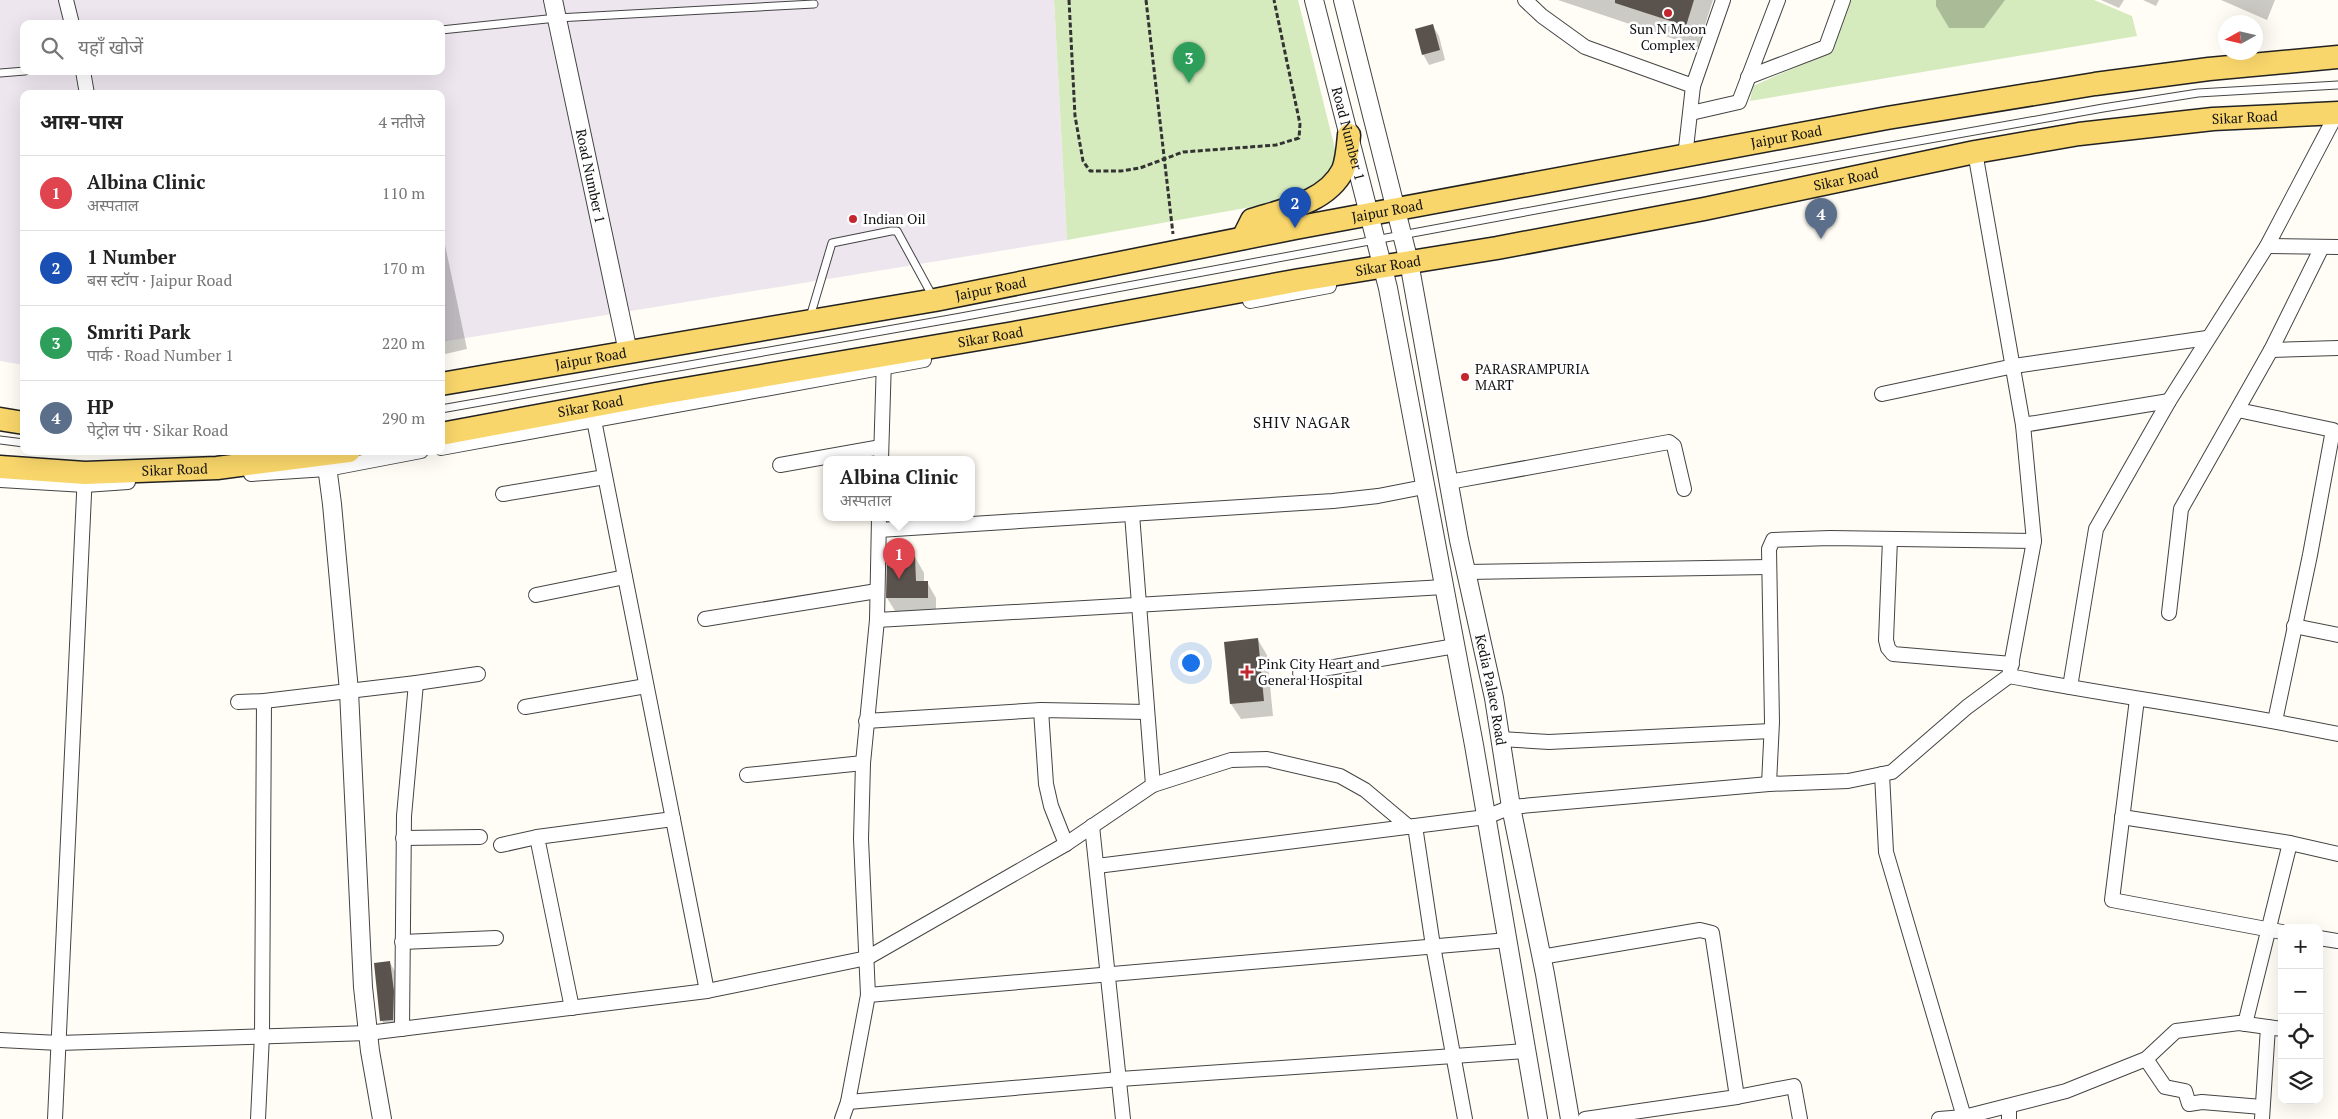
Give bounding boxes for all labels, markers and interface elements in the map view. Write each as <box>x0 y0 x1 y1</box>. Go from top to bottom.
marker: Sun N Moon Complex <box>1662 7 1674 19</box>
north arrow <box>2218 15 2263 60</box>
place label: Sun N Moon Complex <box>1630 19 1707 54</box>
search box <box>20 20 445 75</box>
icon: search <box>38 34 66 62</box>
text: यहाँ खोजें <box>78 34 143 59</box>
pin: 3 <box>1173 42 1205 83</box>
street label: Road Number 1 <box>1328 85 1370 182</box>
street label: Sikar Road <box>2211 106 2278 128</box>
text: आस-पास <box>40 107 123 135</box>
text: 4 नतीजे <box>379 111 425 133</box>
street label: Jaipur Road <box>1749 120 1824 152</box>
street label: Road Number 1 <box>572 127 610 225</box>
street label: Sikar Road <box>1812 163 1880 195</box>
text: Albina Clinic <box>87 169 205 194</box>
text: 1 <box>51 182 61 204</box>
text: 110 m <box>382 182 425 204</box>
pin: 2 <box>1279 187 1311 228</box>
text: अस्पताल <box>87 194 139 216</box>
street label: Jaipur Road <box>1350 194 1425 226</box>
pin: 4 <box>1805 198 1837 239</box>
place label: Indian Oil <box>863 209 926 228</box>
marker: Indian Oil <box>847 213 859 225</box>
text: 1 Number <box>87 244 176 269</box>
street label: Sikar Road <box>1354 250 1422 280</box>
text: 2 <box>51 257 61 279</box>
text: 170 m <box>382 257 425 279</box>
text: बस स्टॉप · Jaipur Road <box>87 269 232 291</box>
street label: Jaipur Road <box>953 272 1028 305</box>
text: Smriti Park <box>87 319 191 344</box>
street label: Sikar Road <box>956 321 1025 351</box>
text: 3 <box>51 332 61 354</box>
text: 220 m <box>382 332 425 354</box>
street label: Jaipur Road <box>554 343 628 373</box>
text: पार्क · Road Number 1 <box>87 344 234 366</box>
place label: PARASRAMPURIA MART <box>1475 359 1590 394</box>
marker: PARASRAMPURIA MART <box>1459 371 1471 383</box>
street label: Sikar Road <box>556 390 625 421</box>
text: HP <box>87 394 114 419</box>
text: 4 <box>51 407 61 429</box>
text: 290 m <box>382 407 425 429</box>
district label: SHIV NAGAR <box>1253 412 1351 432</box>
text: पेट्रोल पंप · Sikar Road <box>87 419 228 441</box>
popup <box>823 456 975 521</box>
street label: Sikar Road <box>141 458 208 480</box>
text: Albina Clinic <box>840 464 958 489</box>
text: अस्पताल <box>840 489 891 511</box>
pin: 1 <box>883 538 915 579</box>
street label: Kedia Palace Road <box>1471 633 1511 747</box>
your location <box>1178 650 1204 676</box>
place label: Pink City Heart and General Hospital <box>1258 654 1380 689</box>
marker: Pink City Heart and General Hospital <box>1240 665 1254 679</box>
map controls <box>2278 924 2323 1104</box>
button: + <box>2278 924 2323 969</box>
button: − <box>2278 969 2323 1014</box>
button: locate <box>2278 1014 2323 1059</box>
button: layers <box>2278 1059 2323 1104</box>

